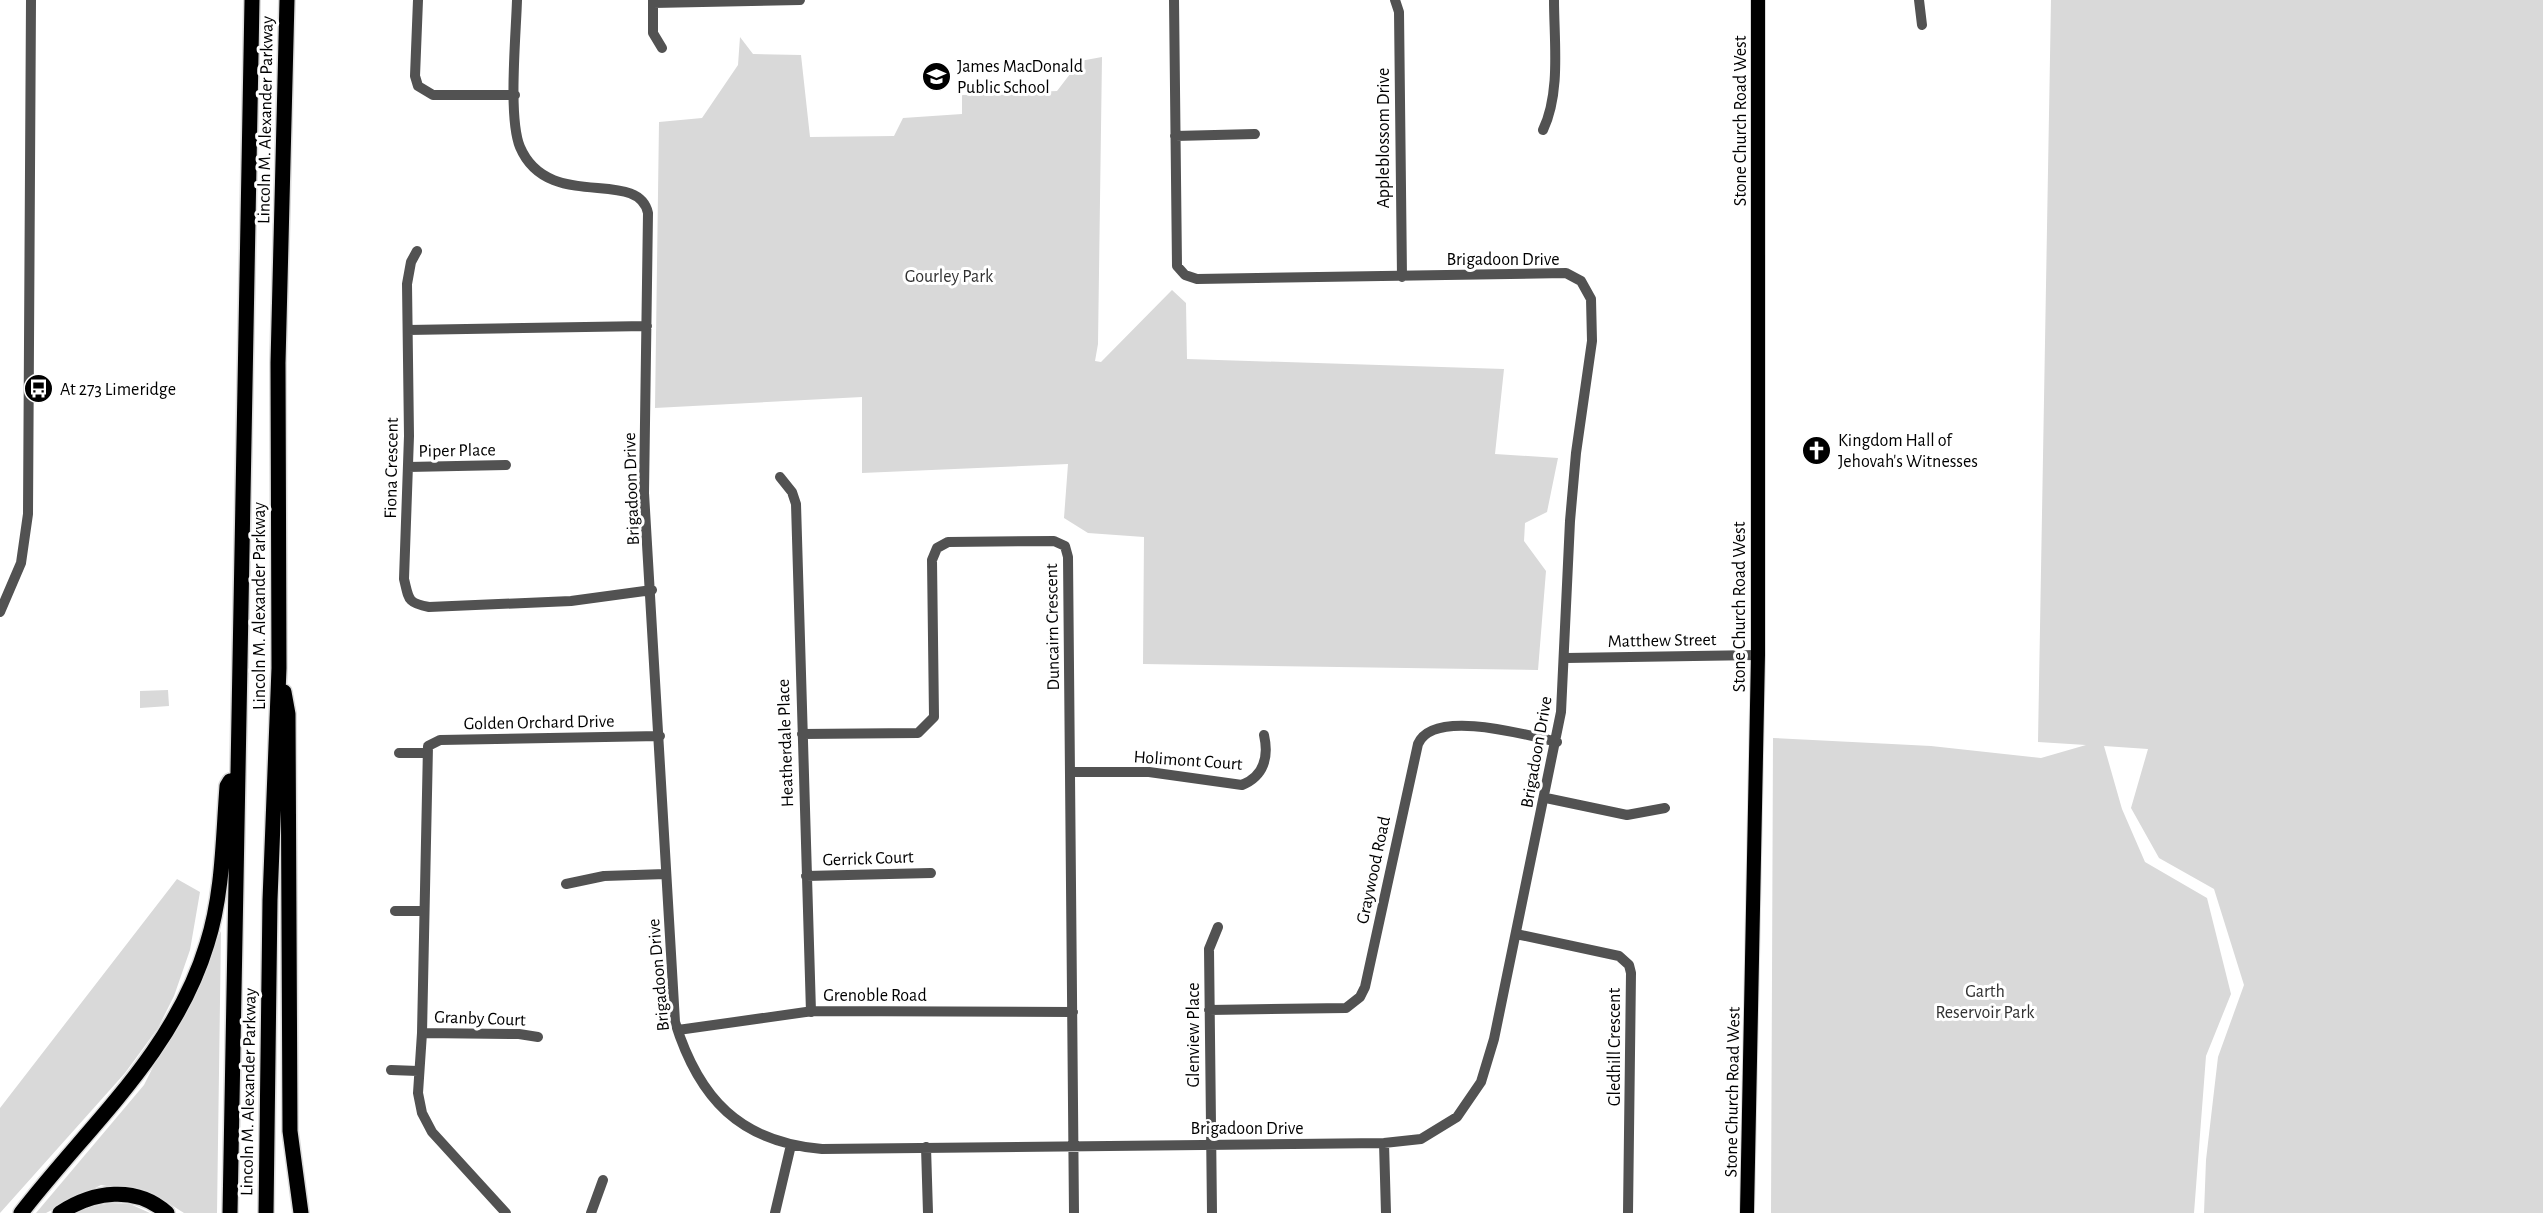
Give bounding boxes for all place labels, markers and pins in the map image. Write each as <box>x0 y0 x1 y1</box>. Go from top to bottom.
place label: James MacDonald Public School <box>957 58 1083 97</box>
school or university icon: James MacDonald Public School <box>920 60 952 92</box>
bus stop icon: At 273 Limeridge <box>23 373 55 405</box>
place label: At 273 Limeridge <box>60 381 176 399</box>
place label: Kingdom Hall of Jehovah's Witnesses <box>1838 432 1978 471</box>
church icon: Kingdom Hall of Jehovah's Witnesses <box>1801 434 1833 466</box>

